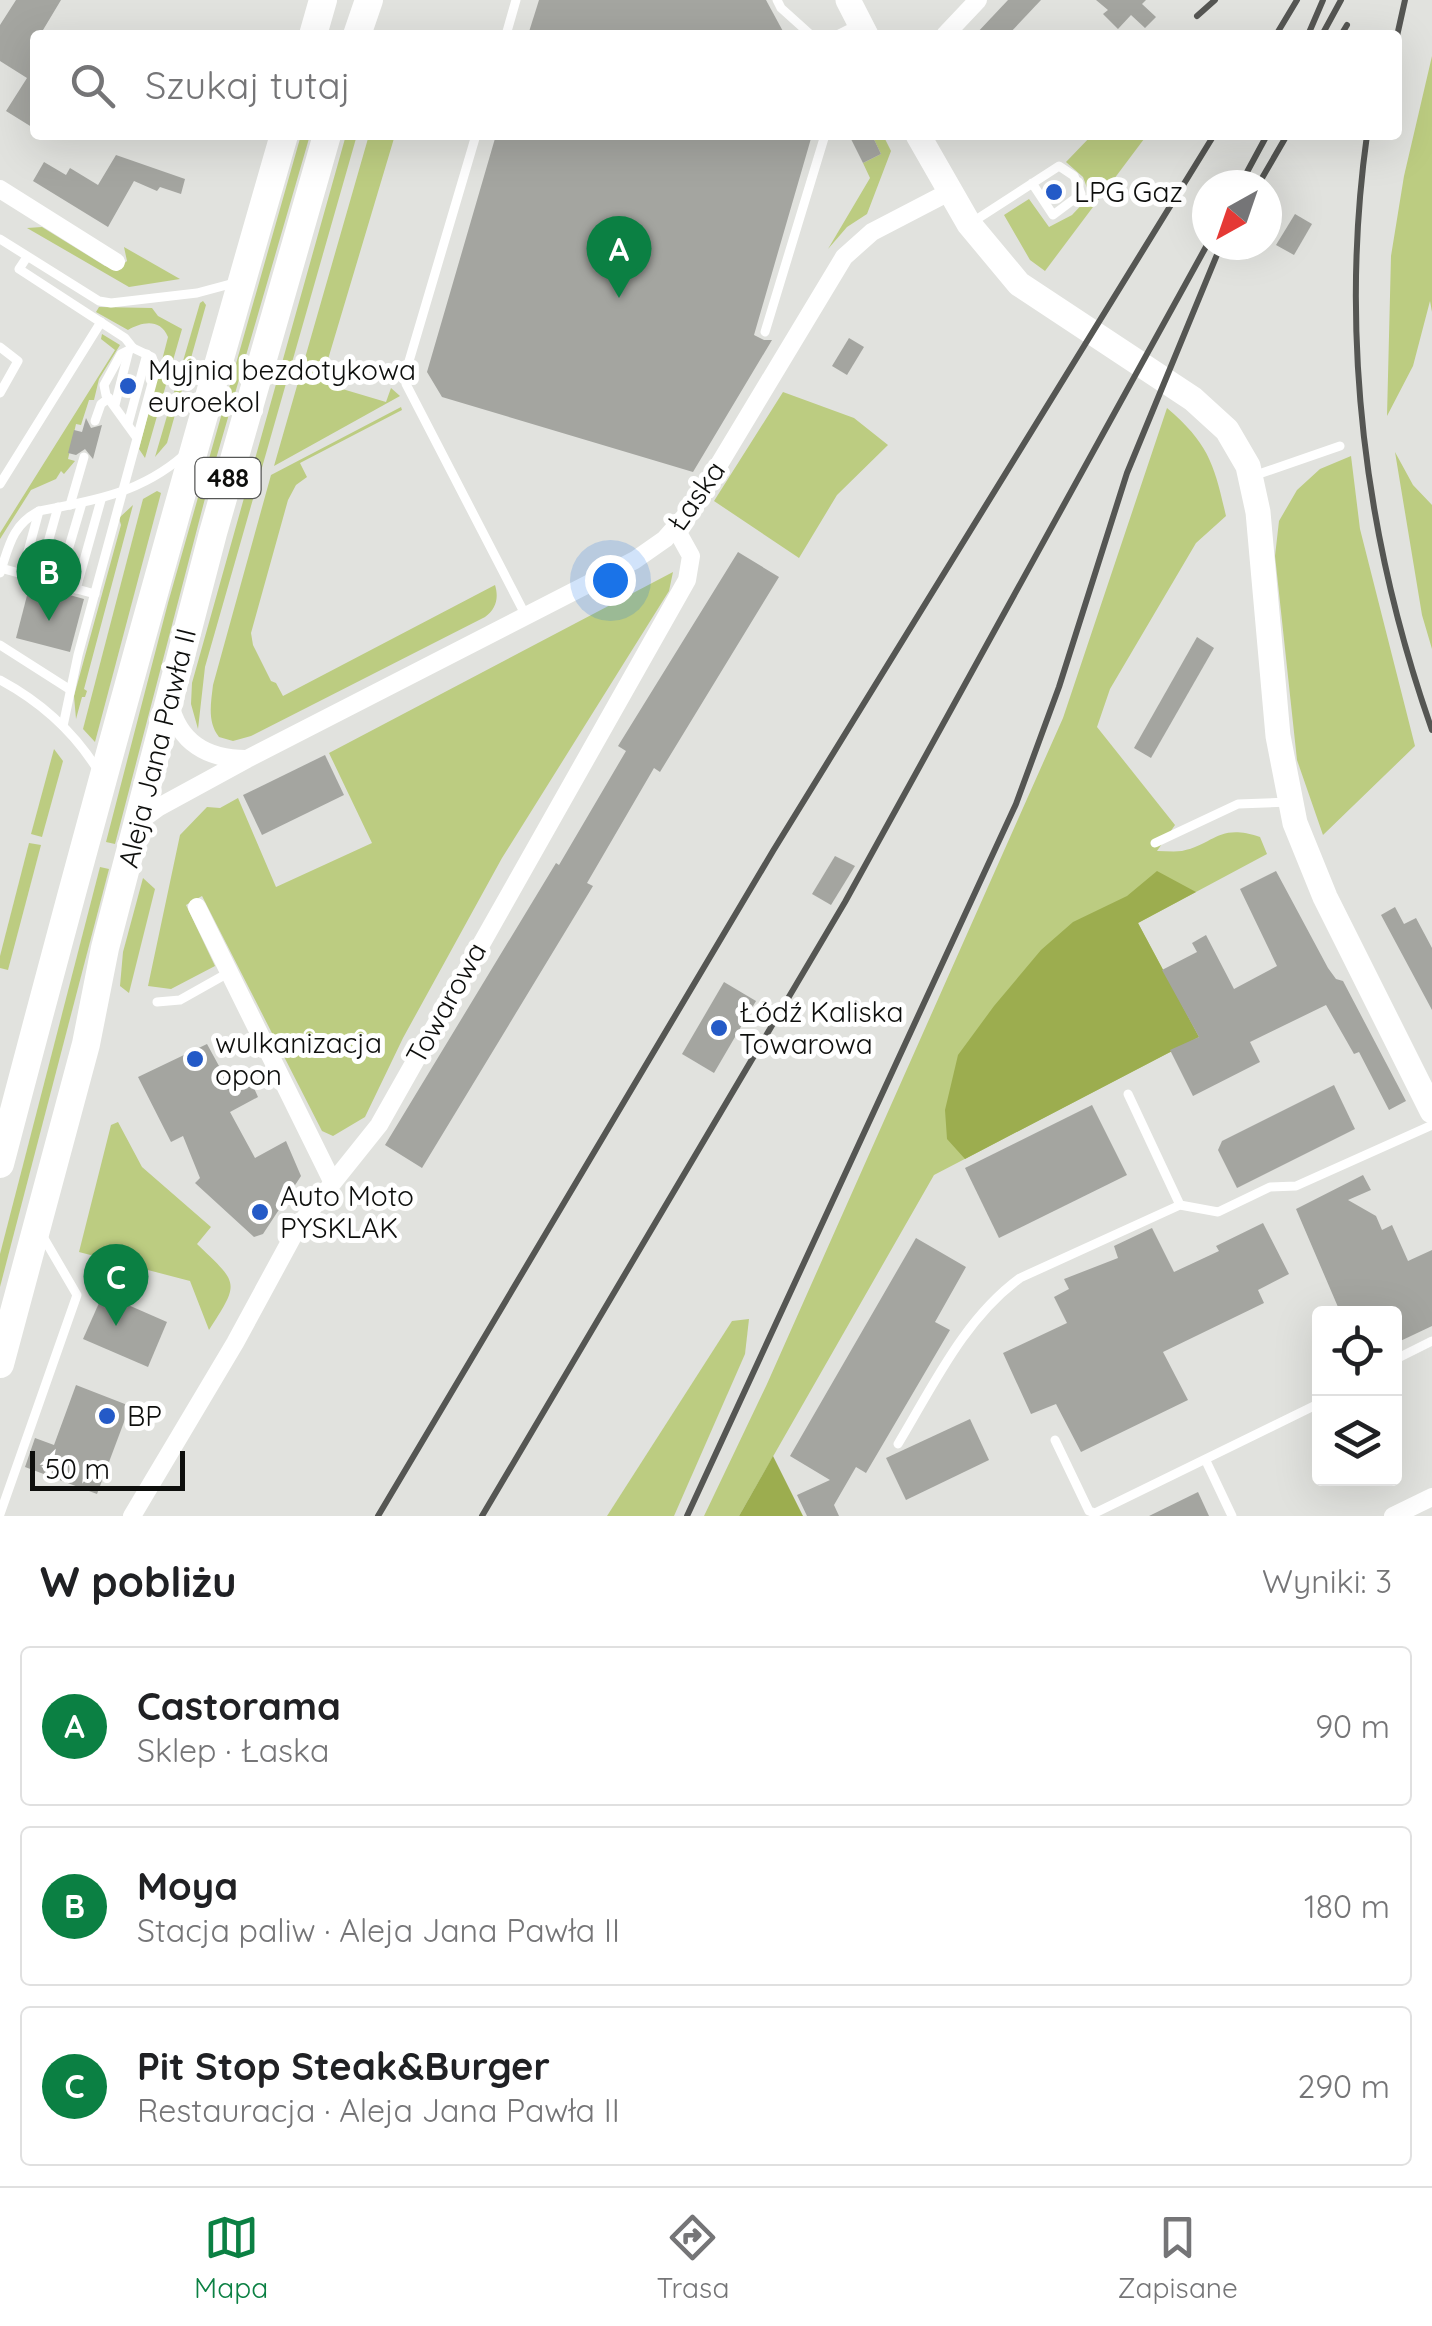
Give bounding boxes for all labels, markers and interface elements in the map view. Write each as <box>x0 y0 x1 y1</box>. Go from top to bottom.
search box <box>30 30 1402 140</box>
icon: search <box>65 58 120 113</box>
text: Szukaj tutaj <box>145 61 351 109</box>
north arrow <box>1192 170 1282 260</box>
place label: LPG Gaz <box>1074 174 1183 209</box>
marker: LPG Gaz <box>1043 181 1065 203</box>
pin: A <box>586 216 652 298</box>
place label: Myjnia bezdotykowa euroekol <box>148 352 416 419</box>
marker: Myjnia bezdotykowa euroekol <box>117 375 139 397</box>
street label: Łaska <box>659 454 732 538</box>
road number: 488 <box>196 458 260 498</box>
pin: B <box>17 538 82 621</box>
your location <box>585 555 636 606</box>
street label: Aleja Jana Pawła II <box>110 625 203 871</box>
street label: Towarowa <box>398 936 493 1070</box>
place label: Łódź Kaliska Towarowa <box>739 994 903 1061</box>
marker: Łódź Kaliska Towarowa <box>708 1017 730 1039</box>
place label: wulkanizacja opon <box>215 1025 382 1092</box>
marker: wulkanizacja opon <box>184 1048 206 1070</box>
place label: Auto Moto PYSKLAK <box>280 1178 414 1245</box>
marker: Auto Moto PYSKLAK <box>249 1201 271 1223</box>
pin: C <box>84 1244 148 1326</box>
map controls <box>1312 1306 1402 1486</box>
button: locate <box>1312 1306 1402 1396</box>
button: layers <box>1312 1396 1402 1486</box>
place label: BP <box>127 1398 162 1433</box>
marker: BP <box>96 1405 118 1427</box>
scale bar <box>30 1446 185 1490</box>
text: 50 m <box>45 1451 110 1486</box>
text: W pobliżu <box>40 1555 237 1608</box>
text: Wyniki: 3 <box>1262 1561 1392 1601</box>
text: Castorama <box>137 1682 341 1730</box>
text: A <box>64 1706 85 1746</box>
text: 90 m <box>1315 1706 1390 1746</box>
text: Sklep · Łaska <box>137 1730 329 1770</box>
text: Moya <box>137 1862 238 1910</box>
text: B <box>64 1886 85 1926</box>
text: 180 m <box>1304 1886 1390 1926</box>
text: Stacja paliw · Aleja Jana Pawła II <box>137 1910 620 1950</box>
text: Pit Stop Steak&Burger <box>137 2042 550 2090</box>
text: C <box>64 2066 85 2106</box>
text: 290 m <box>1297 2066 1390 2106</box>
text: Restauracja · Aleja Jana Pawła II <box>137 2090 620 2130</box>
tab: Mapa <box>194 2210 268 2305</box>
tab: Trasa <box>656 2210 729 2305</box>
tab: Zapisane <box>1118 2210 1238 2305</box>

